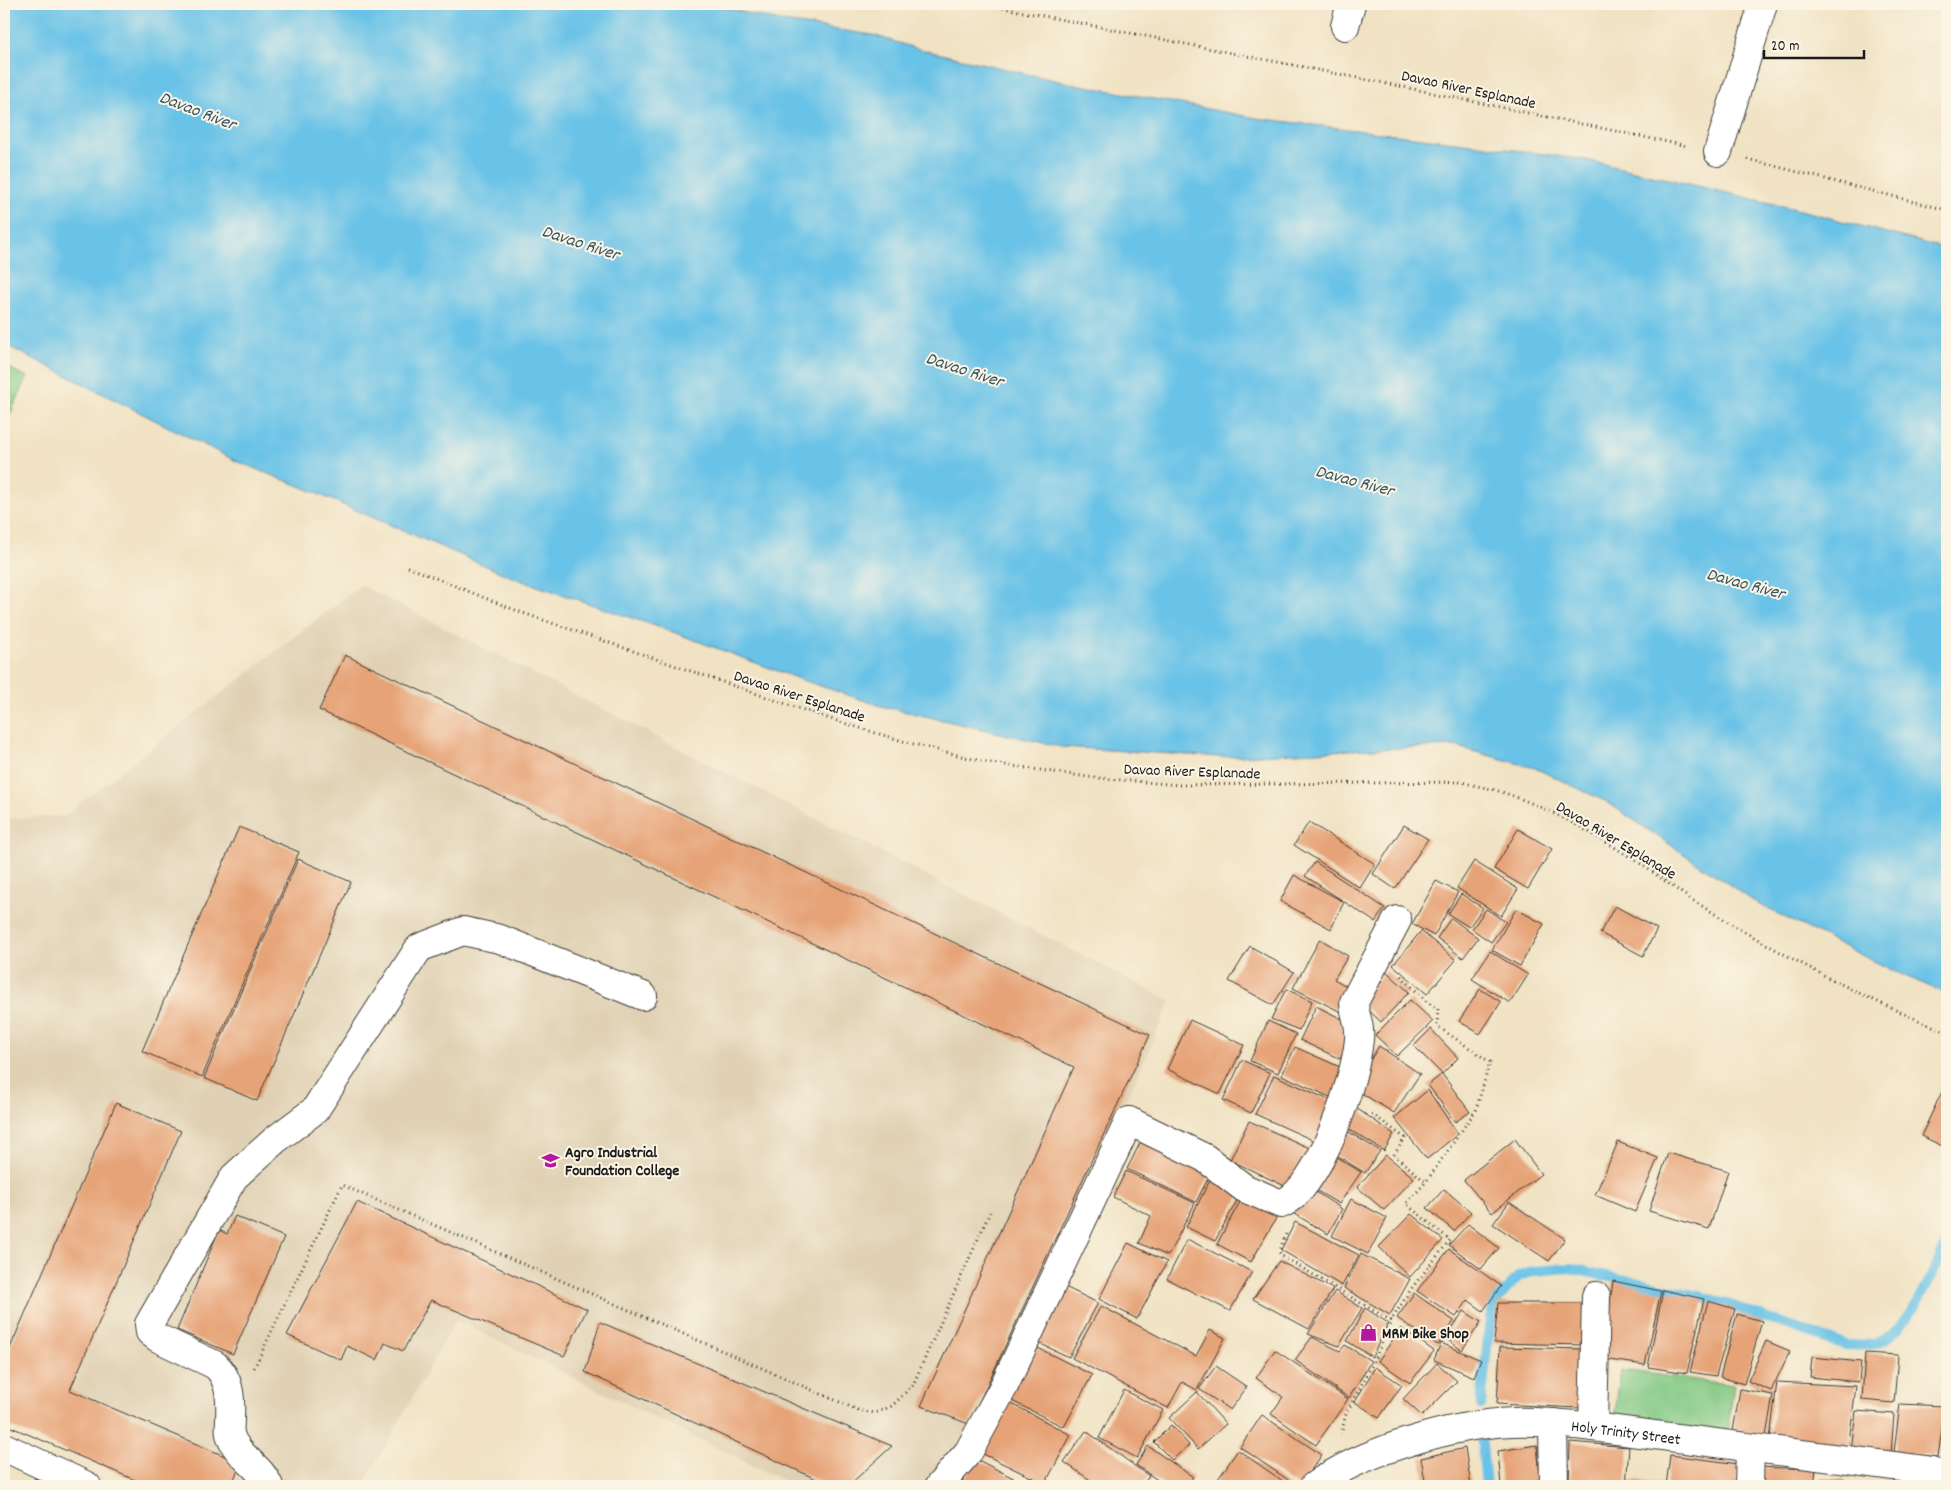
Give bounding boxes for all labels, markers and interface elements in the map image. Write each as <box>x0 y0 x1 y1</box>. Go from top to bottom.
scale bar <box>1764 28 1864 60</box>
text: 20 m <box>1771 36 1799 58</box>
street label: Davao River Esplanade <box>1399 65 1538 116</box>
water label: Davao River <box>155 86 241 139</box>
water label: Davao River <box>538 220 624 269</box>
water label: Davao River <box>922 347 1008 396</box>
water label: Davao River <box>1312 460 1398 505</box>
water label: Davao River <box>1703 563 1789 608</box>
street label: Davao River Esplanade <box>731 665 868 729</box>
street label: Davao River Esplanade <box>1123 759 1261 786</box>
street label: Davao River Esplanade <box>1551 796 1680 886</box>
place label: Agro Industrial Foundation College <box>565 1142 679 1183</box>
school or university icon: Agro Industrial Foundation College <box>541 1150 561 1170</box>
shop icon: MRM Bike Shop <box>1358 1322 1378 1342</box>
place label: MRM Bike Shop <box>1382 1323 1469 1346</box>
street label: Holy Trinity Street <box>1570 1416 1682 1452</box>

